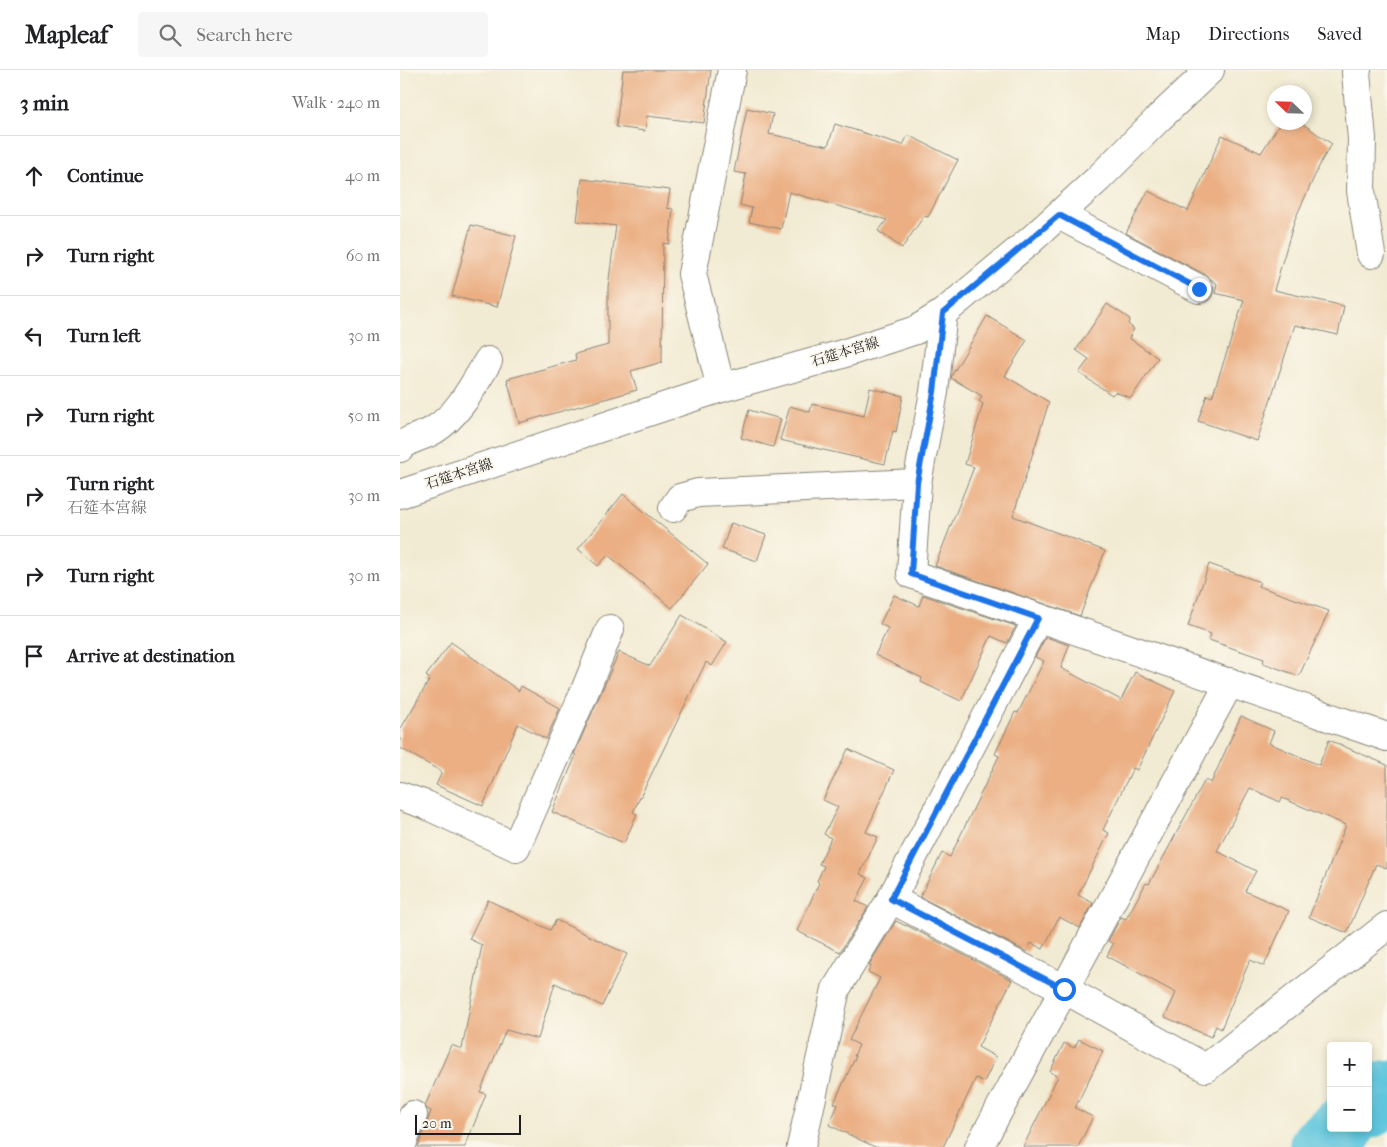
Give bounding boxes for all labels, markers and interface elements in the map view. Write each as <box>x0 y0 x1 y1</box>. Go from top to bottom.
search box <box>138 12 488 57</box>
text: Mapleaf <box>25 21 108 49</box>
icon: search <box>156 21 184 49</box>
text: Search here <box>196 24 293 46</box>
text: Map <box>1146 24 1180 45</box>
text: Directions <box>1208 24 1289 45</box>
text: Saved <box>1317 24 1362 45</box>
north arrow <box>1267 85 1312 130</box>
text: 3 min <box>20 91 69 115</box>
text: Walk · 240 m <box>292 93 380 112</box>
icon: ahead <box>20 162 48 190</box>
text: Continue <box>67 165 143 187</box>
text: 40 m <box>345 166 380 185</box>
icon: right <box>20 242 48 270</box>
text: Turn right <box>67 245 154 267</box>
text: 60 m <box>346 246 380 265</box>
route end <box>1188 278 1211 301</box>
icon: left <box>20 322 48 350</box>
text: Turn left <box>67 325 141 347</box>
text: 30 m <box>348 326 380 345</box>
street label: 石筵本宮線 <box>809 334 881 370</box>
icon: right <box>20 402 48 430</box>
text: Turn right <box>67 405 154 427</box>
text: 50 m <box>348 406 380 425</box>
street label: 石筵本宮線 <box>423 455 495 493</box>
text: Turn right <box>67 473 154 495</box>
icon: right <box>20 482 48 510</box>
text: 30 m <box>348 486 380 505</box>
text: 石筵本宮線 <box>67 498 147 517</box>
icon: right <box>20 562 48 590</box>
text: Turn right <box>67 565 154 587</box>
text: 30 m <box>348 566 380 585</box>
icon: arrive <box>20 642 48 670</box>
text: Arrive at destination <box>67 645 235 667</box>
route start <box>1053 978 1076 1001</box>
map controls <box>1327 1042 1372 1132</box>
button: + <box>1327 1042 1372 1087</box>
button: − <box>1327 1087 1372 1132</box>
scale bar <box>415 1112 521 1135</box>
text: 20 m <box>422 1115 452 1132</box>

